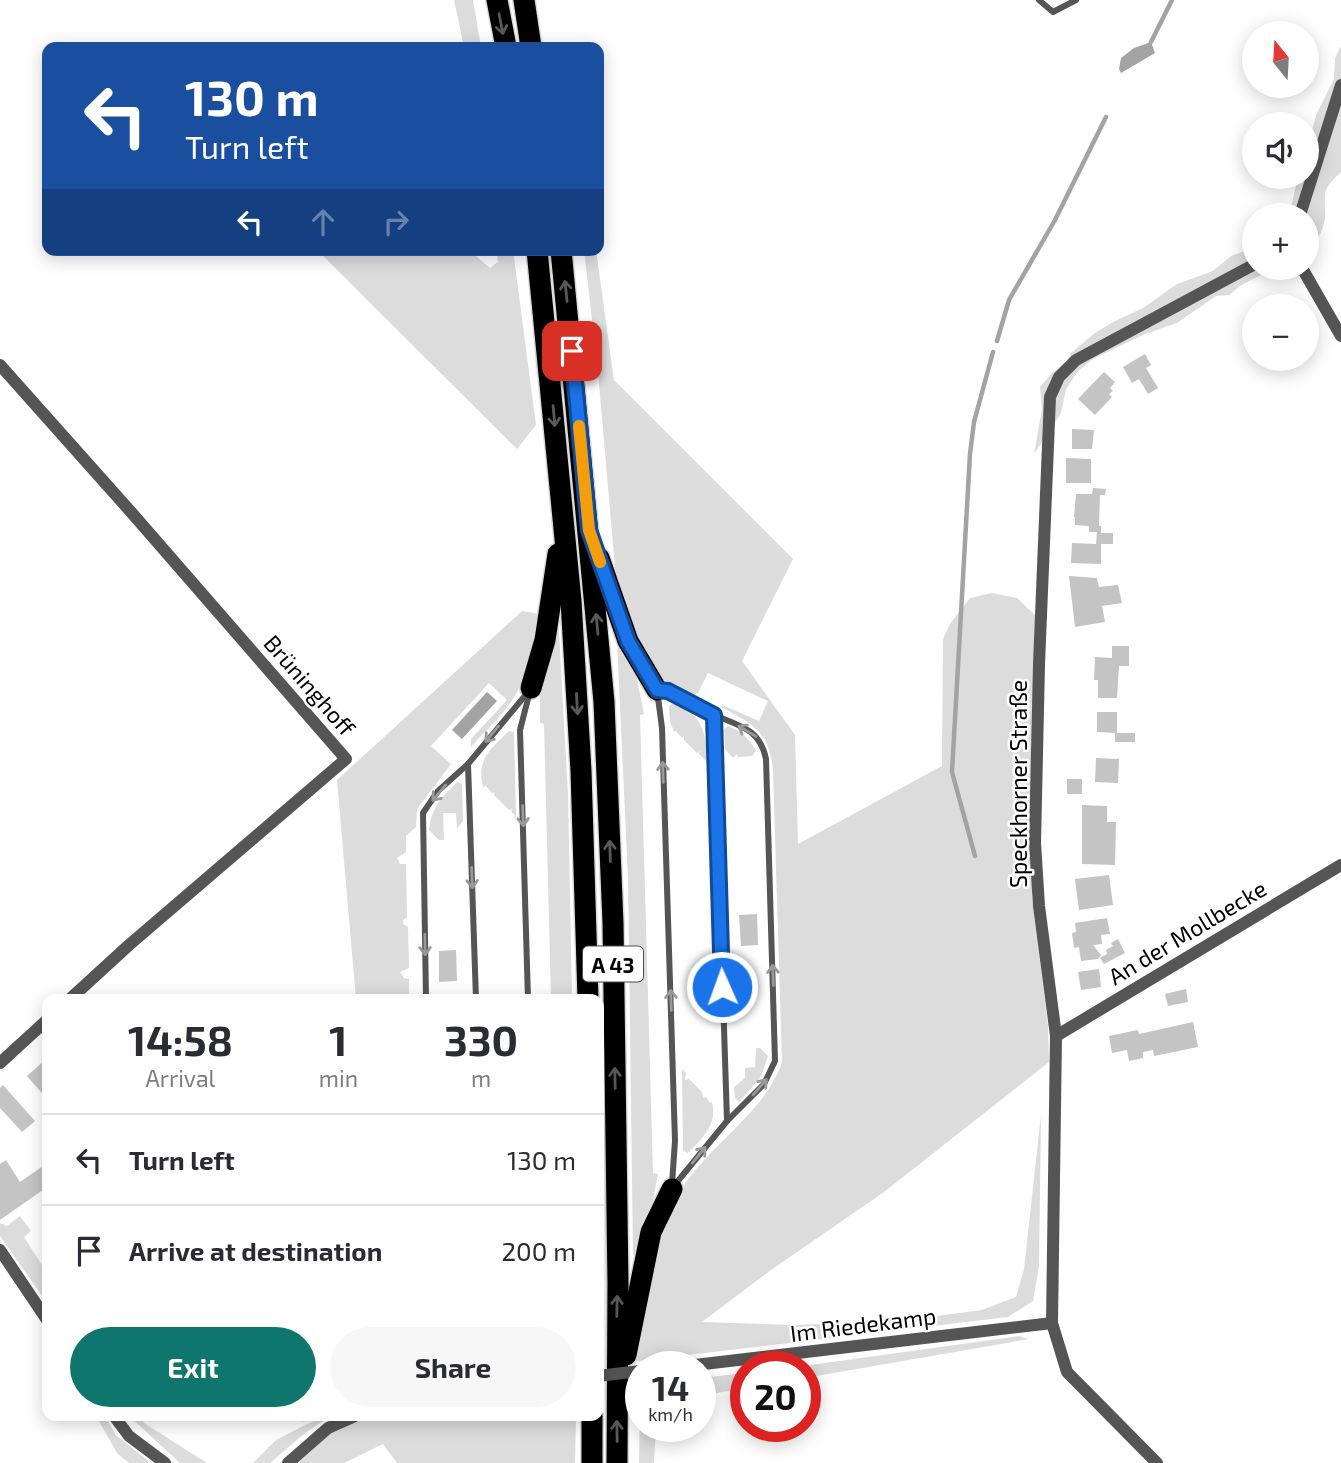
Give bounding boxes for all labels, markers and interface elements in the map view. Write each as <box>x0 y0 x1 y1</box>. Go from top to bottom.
one-way arrow <box>495 12 509 35</box>
north arrow <box>1242 21 1320 98</box>
map controls <box>1242 21 1319 371</box>
text: 130 m <box>185 67 319 126</box>
icon: left <box>70 70 161 161</box>
button: sound <box>1242 112 1319 189</box>
text: Turn left <box>185 127 309 165</box>
icon: left <box>231 203 269 241</box>
icon: ahead <box>304 203 342 241</box>
icon: right <box>377 203 415 241</box>
button: + <box>1242 203 1319 280</box>
one-way arrow <box>559 280 572 303</box>
button: − <box>1242 294 1319 371</box>
pin <box>542 321 602 381</box>
icon: arrive <box>553 332 591 370</box>
one-way arrow <box>548 404 561 426</box>
one-way arrow <box>590 613 603 636</box>
street label: Brüninghoff <box>259 629 362 742</box>
street label: Speckhorner Straße <box>1004 680 1032 888</box>
one-way arrow <box>571 692 584 715</box>
one-way arrow <box>737 724 757 738</box>
one-way arrow <box>484 725 500 743</box>
one-way arrow <box>657 761 670 784</box>
one-way arrow <box>431 783 446 801</box>
one-way arrow <box>516 805 529 828</box>
one-way arrow <box>603 840 616 863</box>
one-way arrow <box>466 866 479 889</box>
street label: An der Mollbecke <box>1103 874 1271 990</box>
one-way arrow <box>418 934 432 957</box>
road number: A 43 <box>583 946 643 982</box>
position arrow <box>685 950 759 1024</box>
one-way arrow <box>766 964 779 987</box>
one-way arrow <box>664 988 677 1011</box>
text: 14:58 <box>128 1014 233 1064</box>
text: 1 <box>329 1014 348 1064</box>
text: 330 <box>444 1014 518 1064</box>
text: Arrival <box>145 1064 215 1092</box>
text: min <box>319 1064 358 1092</box>
text: m <box>471 1064 491 1092</box>
one-way arrow <box>608 1067 622 1090</box>
one-way arrow <box>752 1078 768 1096</box>
icon: left <box>70 1141 108 1179</box>
text: Turn left <box>129 1144 235 1175</box>
text: 130 m <box>507 1144 576 1175</box>
one-way arrow <box>692 1147 707 1165</box>
icon: arrive <box>70 1232 108 1270</box>
text: Arrive at destination <box>129 1235 382 1266</box>
text: 200 m <box>501 1235 576 1266</box>
one-way arrow <box>611 1294 624 1317</box>
street label: Im Riedekamp <box>788 1301 938 1347</box>
button: Exit <box>70 1327 316 1407</box>
button: Share <box>330 1327 576 1407</box>
speed limit sign: 20 <box>730 1351 821 1442</box>
text: 14 <box>652 1366 689 1408</box>
text: km/h <box>648 1403 693 1425</box>
one-way arrow <box>610 1419 623 1442</box>

